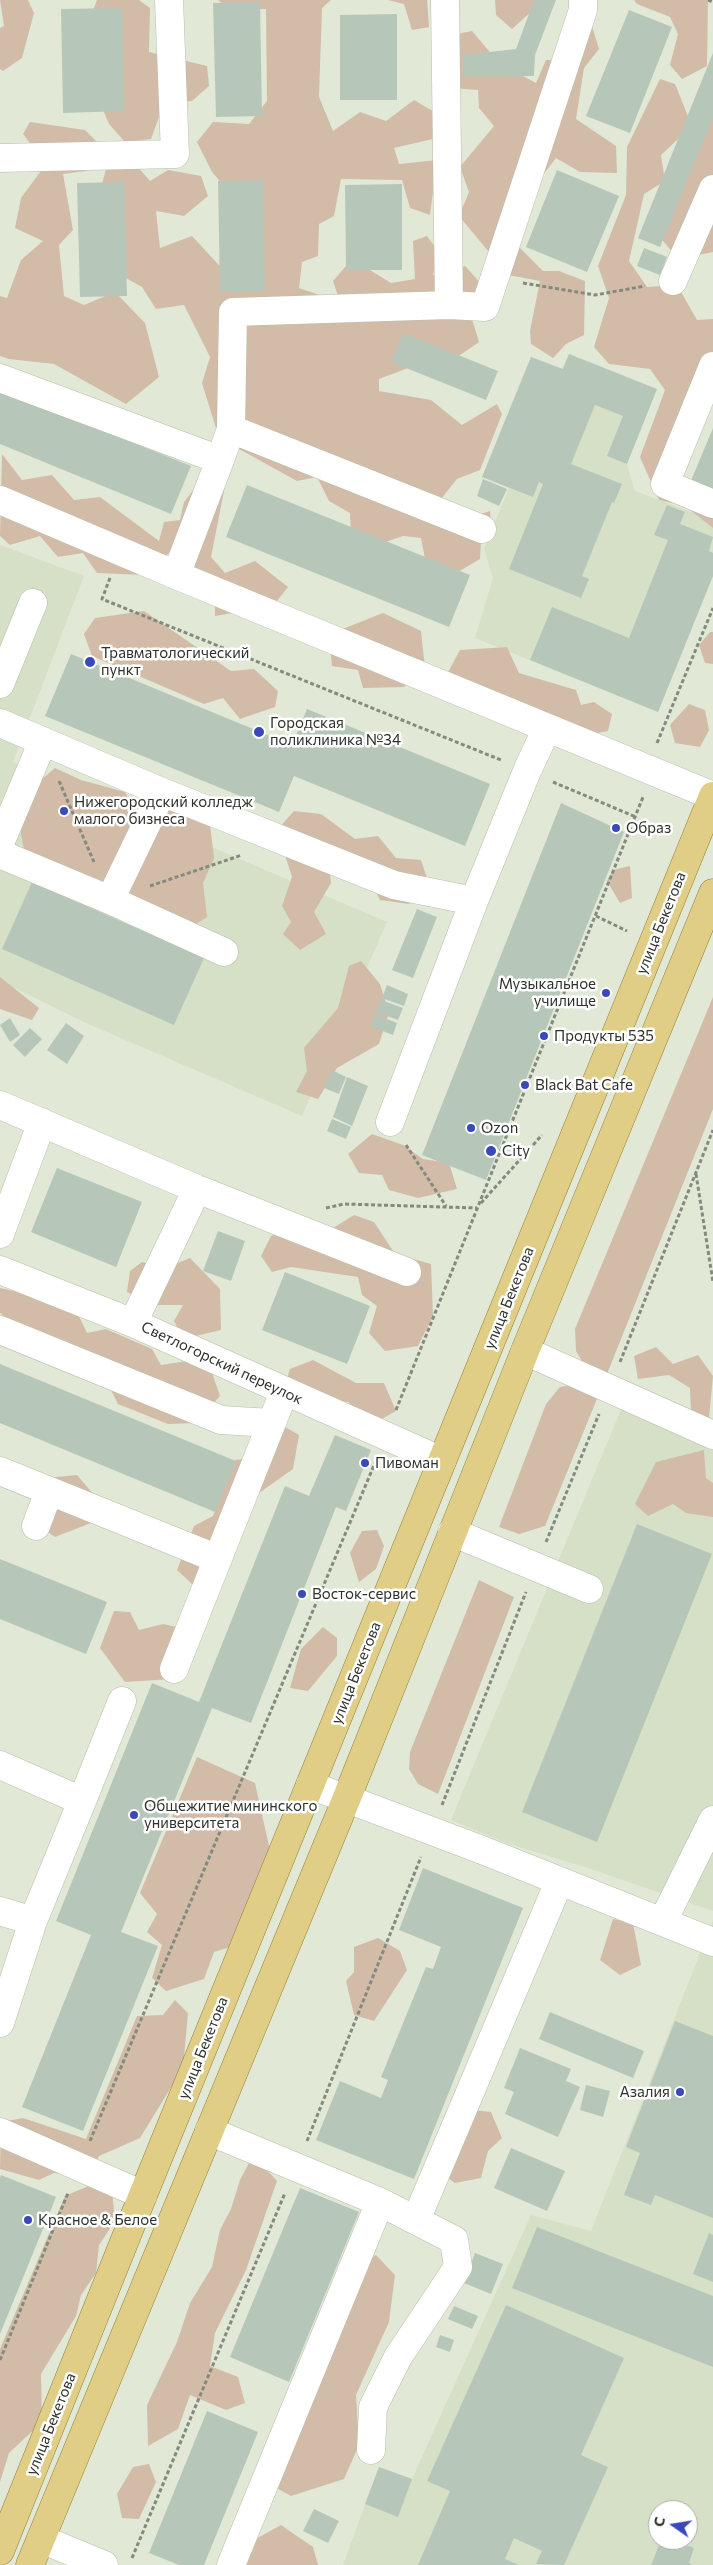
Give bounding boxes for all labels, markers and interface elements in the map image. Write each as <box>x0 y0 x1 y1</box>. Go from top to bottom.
place label: Травматологический пункт <box>101 644 249 679</box>
marker: Травматологический пункт <box>83 655 97 669</box>
place label: Городская поликлиника №34 <box>270 714 401 749</box>
marker: Городская поликлиника №34 <box>252 725 266 739</box>
place label: Нижегородский колледж малого бизнеса <box>74 793 253 828</box>
marker: Нижегородский колледж малого бизнеса <box>58 805 70 817</box>
place label: Образ <box>626 819 671 837</box>
marker: Образ <box>610 822 622 834</box>
street label: улица Бекетова <box>632 869 690 977</box>
place label: Музыкальное училище <box>499 975 596 1010</box>
marker: Музыкальное училище <box>600 987 612 999</box>
place label: Продукты 535 <box>554 1027 654 1045</box>
marker: Продукты 535 <box>538 1030 550 1042</box>
place label: Black Bat Cafe <box>535 1076 633 1094</box>
marker: Black Bat Cafe <box>519 1079 531 1091</box>
place label: Ozon <box>481 1119 518 1137</box>
marker: Ozon <box>465 1122 477 1134</box>
place label: City <box>502 1142 530 1160</box>
marker: City <box>484 1144 498 1158</box>
street label: улица Бекетова <box>480 1244 538 1352</box>
street label: Светлогорский переулок <box>138 1318 306 1408</box>
place label: Пивоман <box>375 1454 439 1472</box>
marker: Пивоман <box>359 1457 371 1469</box>
place label: Восток-сервис <box>312 1585 416 1603</box>
marker: Восток-сервис <box>296 1588 308 1600</box>
street label: улица Бекетова <box>327 1619 385 1727</box>
place label: Общежитие мининского университета <box>144 1797 317 1832</box>
marker: Общежитие мининского университета <box>128 1809 140 1821</box>
street label: улица Бекетова <box>174 1994 232 2102</box>
place label: Азалия <box>619 2083 670 2101</box>
marker: Азалия <box>674 2086 686 2098</box>
place label: Красное & Белое <box>38 2211 157 2229</box>
marker: Красное & Белое <box>22 2214 34 2226</box>
street label: улица Бекетова <box>22 2370 80 2478</box>
north arrow <box>648 2500 698 2550</box>
text: С <box>650 2515 668 2528</box>

